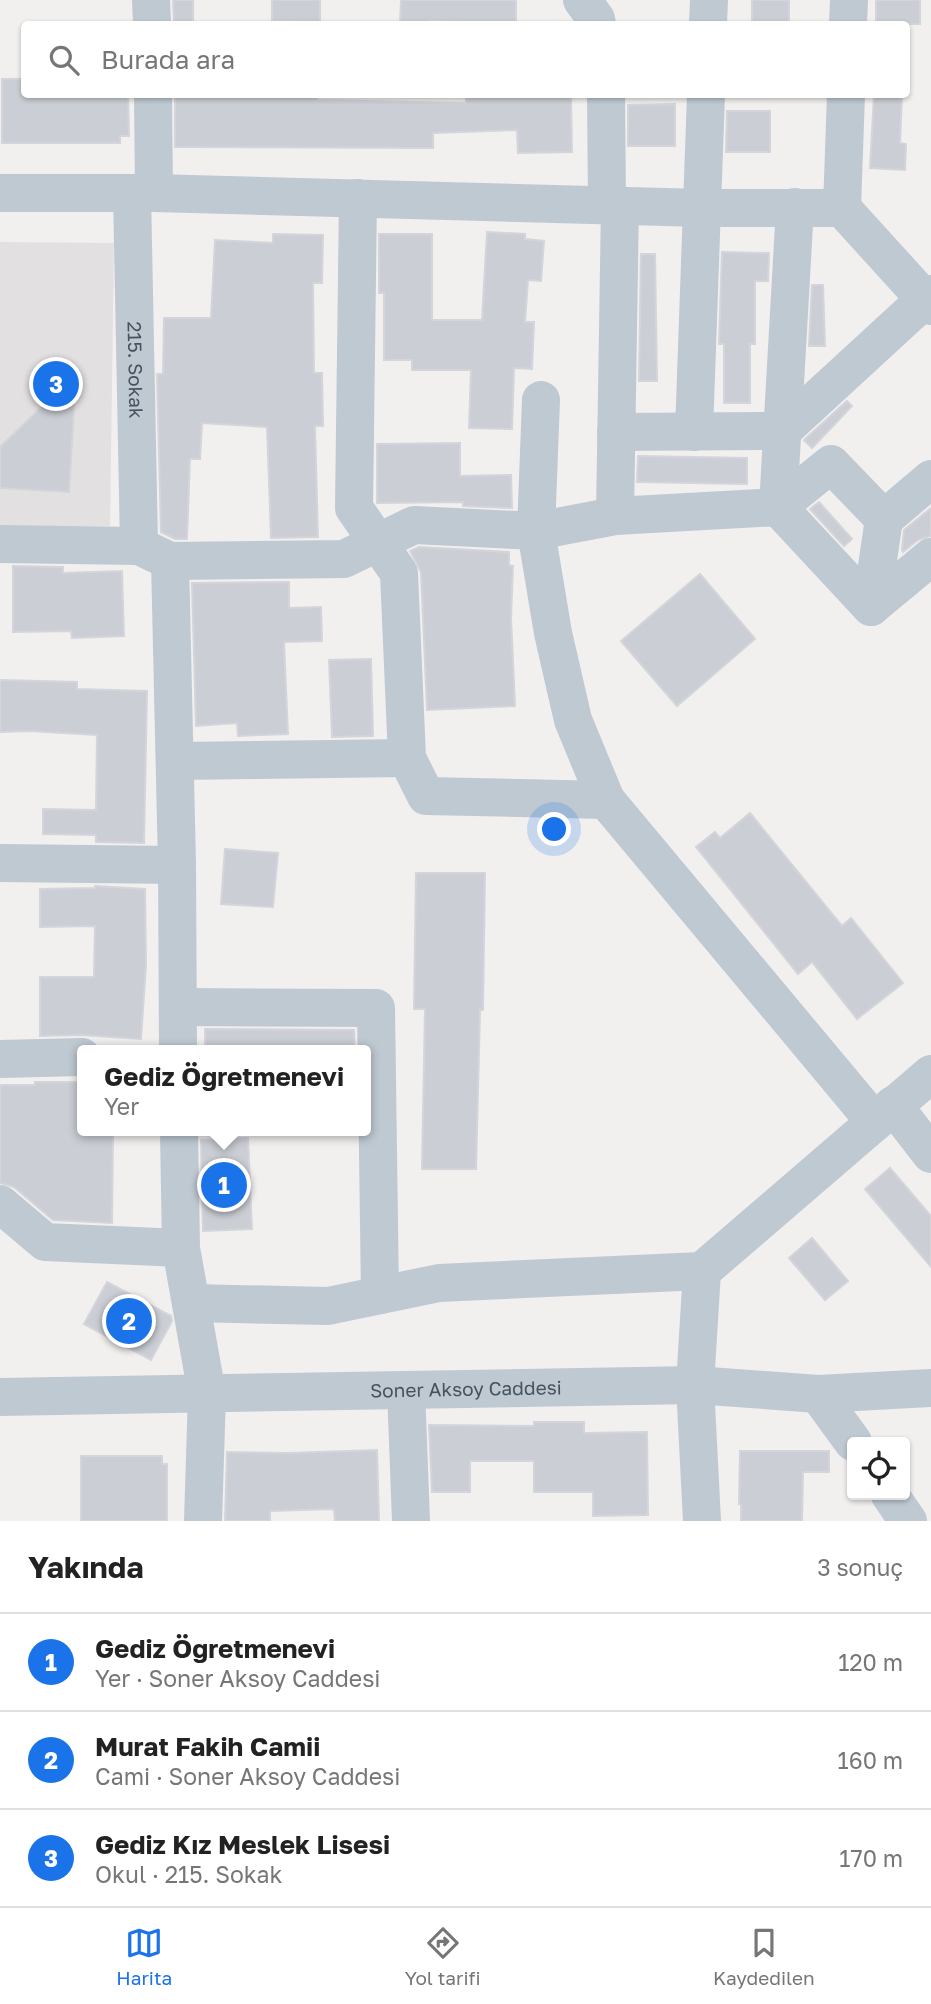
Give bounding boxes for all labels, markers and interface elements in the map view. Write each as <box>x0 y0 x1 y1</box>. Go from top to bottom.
search box <box>21 21 910 98</box>
icon: search <box>45 41 83 79</box>
text: Burada ara <box>101 44 235 75</box>
street label: 215. Sokak <box>124 321 148 419</box>
pin: 3 <box>33 358 79 410</box>
your location <box>537 812 571 846</box>
popup <box>77 1045 371 1136</box>
text: Gediz Öğretmenevi <box>104 1061 344 1092</box>
text: Yer <box>104 1092 139 1120</box>
pin: 1 <box>201 1159 247 1211</box>
pin: 2 <box>106 1295 152 1347</box>
street label: Soner Aksoy Caddesi <box>370 1375 562 1402</box>
map controls <box>847 1437 910 1500</box>
button: locate <box>847 1437 910 1500</box>
text: Yakında <box>28 1549 144 1585</box>
text: 3 sonuç <box>817 1553 903 1581</box>
text: Gediz Öğretmenevi <box>95 1633 335 1664</box>
text: 1 <box>45 1648 57 1676</box>
text: 120 m <box>838 1648 903 1676</box>
text: Yer · Soner Aksoy Caddesi <box>95 1664 381 1692</box>
text: Murat Fakih Camii <box>95 1731 320 1762</box>
text: 2 <box>44 1746 58 1774</box>
text: 160 m <box>838 1746 903 1774</box>
text: Cami · Soner Aksoy Caddesi <box>95 1762 400 1790</box>
text: Gediz Kız Meslek Lisesi <box>95 1829 390 1860</box>
text: 3 <box>44 1844 58 1872</box>
text: 170 m <box>839 1844 903 1872</box>
text: Okul · 215. Sokak <box>95 1860 282 1888</box>
tab: Harita <box>116 1924 172 1989</box>
tab: Yol tarifi <box>405 1924 481 1989</box>
tab: Kaydedilen <box>713 1924 815 1989</box>

